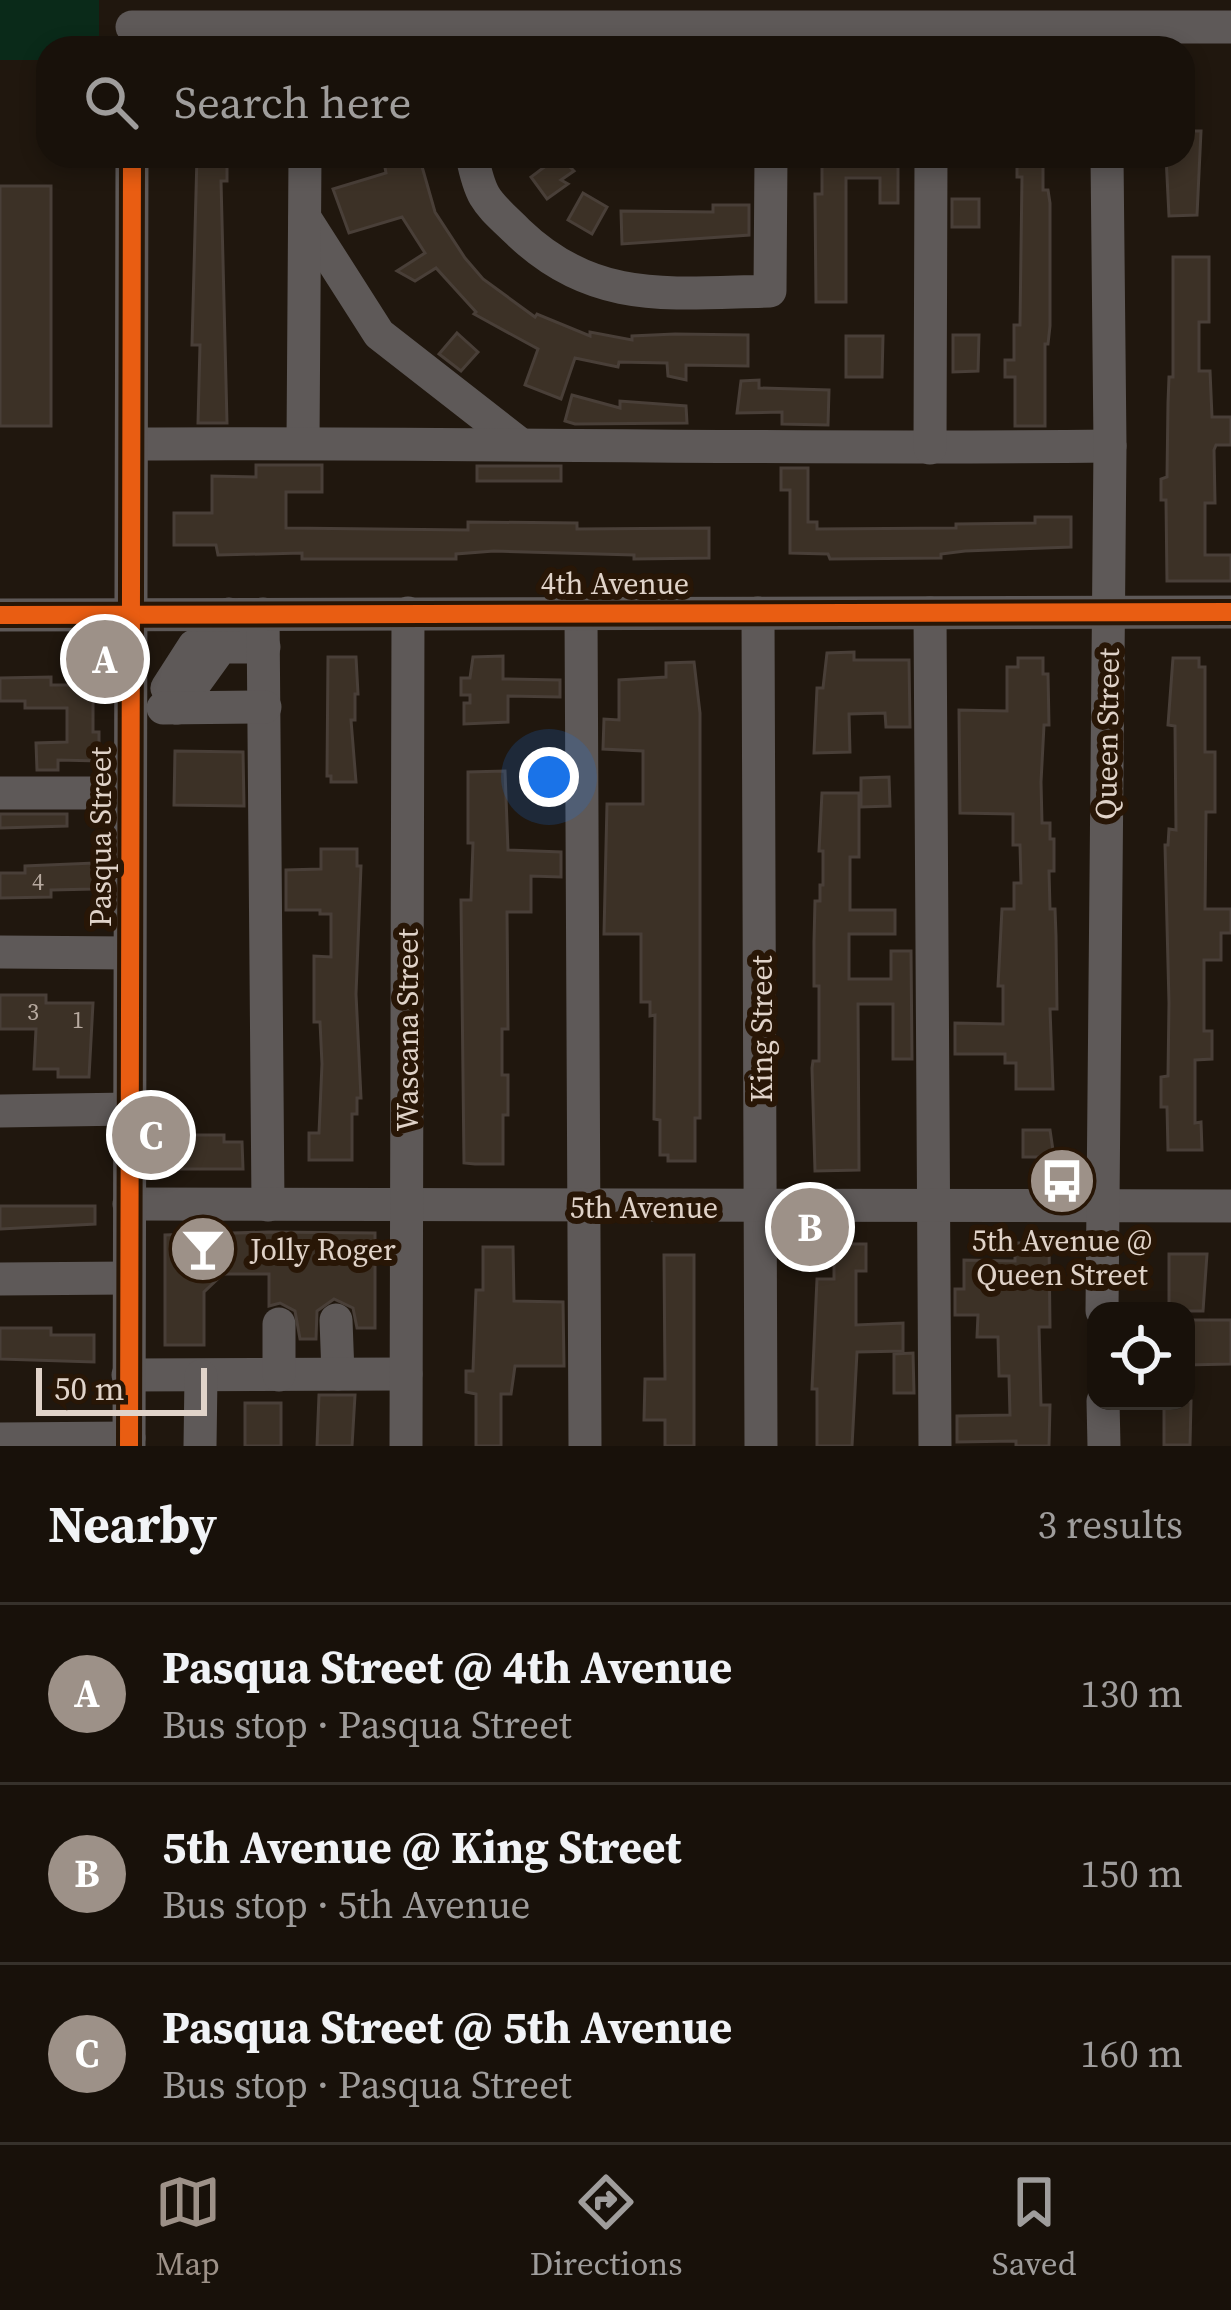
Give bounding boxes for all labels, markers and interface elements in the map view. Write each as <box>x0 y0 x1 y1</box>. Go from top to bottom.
search box <box>36 36 1195 168</box>
icon: search <box>78 69 144 135</box>
text: Search here <box>174 71 411 133</box>
street label: 4th Avenue <box>541 563 689 604</box>
pin: A <box>66 614 144 704</box>
street label: Queen Street <box>1085 648 1129 820</box>
street label: Pasqua Street <box>80 747 121 927</box>
your location <box>519 747 579 807</box>
house number: 4 <box>32 865 44 898</box>
street label: Wascana Street <box>387 928 428 1131</box>
street label: King Street <box>741 955 782 1103</box>
house number: 3 <box>27 995 39 1028</box>
house number: 1 <box>72 1003 84 1036</box>
pin: C <box>112 1090 190 1180</box>
bus stop icon: 5th Avenue @ Queen Street <box>1027 1146 1097 1216</box>
pin: B <box>771 1182 849 1272</box>
street label: 5th Avenue <box>570 1187 718 1228</box>
bar icon: Jolly Roger <box>168 1214 238 1284</box>
place label: 5th Avenue @ Queen Street <box>972 1220 1152 1295</box>
place label: Jolly Roger <box>249 1229 396 1270</box>
map controls <box>1087 1302 1195 1410</box>
button: locate <box>1087 1302 1195 1410</box>
scale bar <box>36 1362 207 1415</box>
text: 50 m <box>54 1366 124 1411</box>
text: Nearby <box>48 1489 217 1559</box>
text: 3 results <box>1038 1498 1183 1551</box>
text: Pasqua Street @ 4th Avenue <box>162 1636 732 1698</box>
text: A <box>74 1667 100 1720</box>
text: 130 m <box>1080 1667 1183 1720</box>
text: Bus stop · Pasqua Street <box>162 1698 572 1751</box>
text: 5th Avenue @ King Street <box>162 1816 681 1878</box>
text: B <box>74 1847 100 1900</box>
text: 150 m <box>1080 1847 1183 1900</box>
text: Bus stop · 5th Avenue <box>162 1878 530 1931</box>
text: Pasqua Street @ 5th Avenue <box>162 1996 732 2058</box>
text: C <box>75 2027 99 2080</box>
text: 160 m <box>1080 2027 1183 2080</box>
text: Bus stop · Pasqua Street <box>162 2058 572 2111</box>
tab: Map <box>155 2169 221 2286</box>
tab: Directions <box>530 2169 683 2286</box>
tab: Saved <box>992 2169 1076 2286</box>

